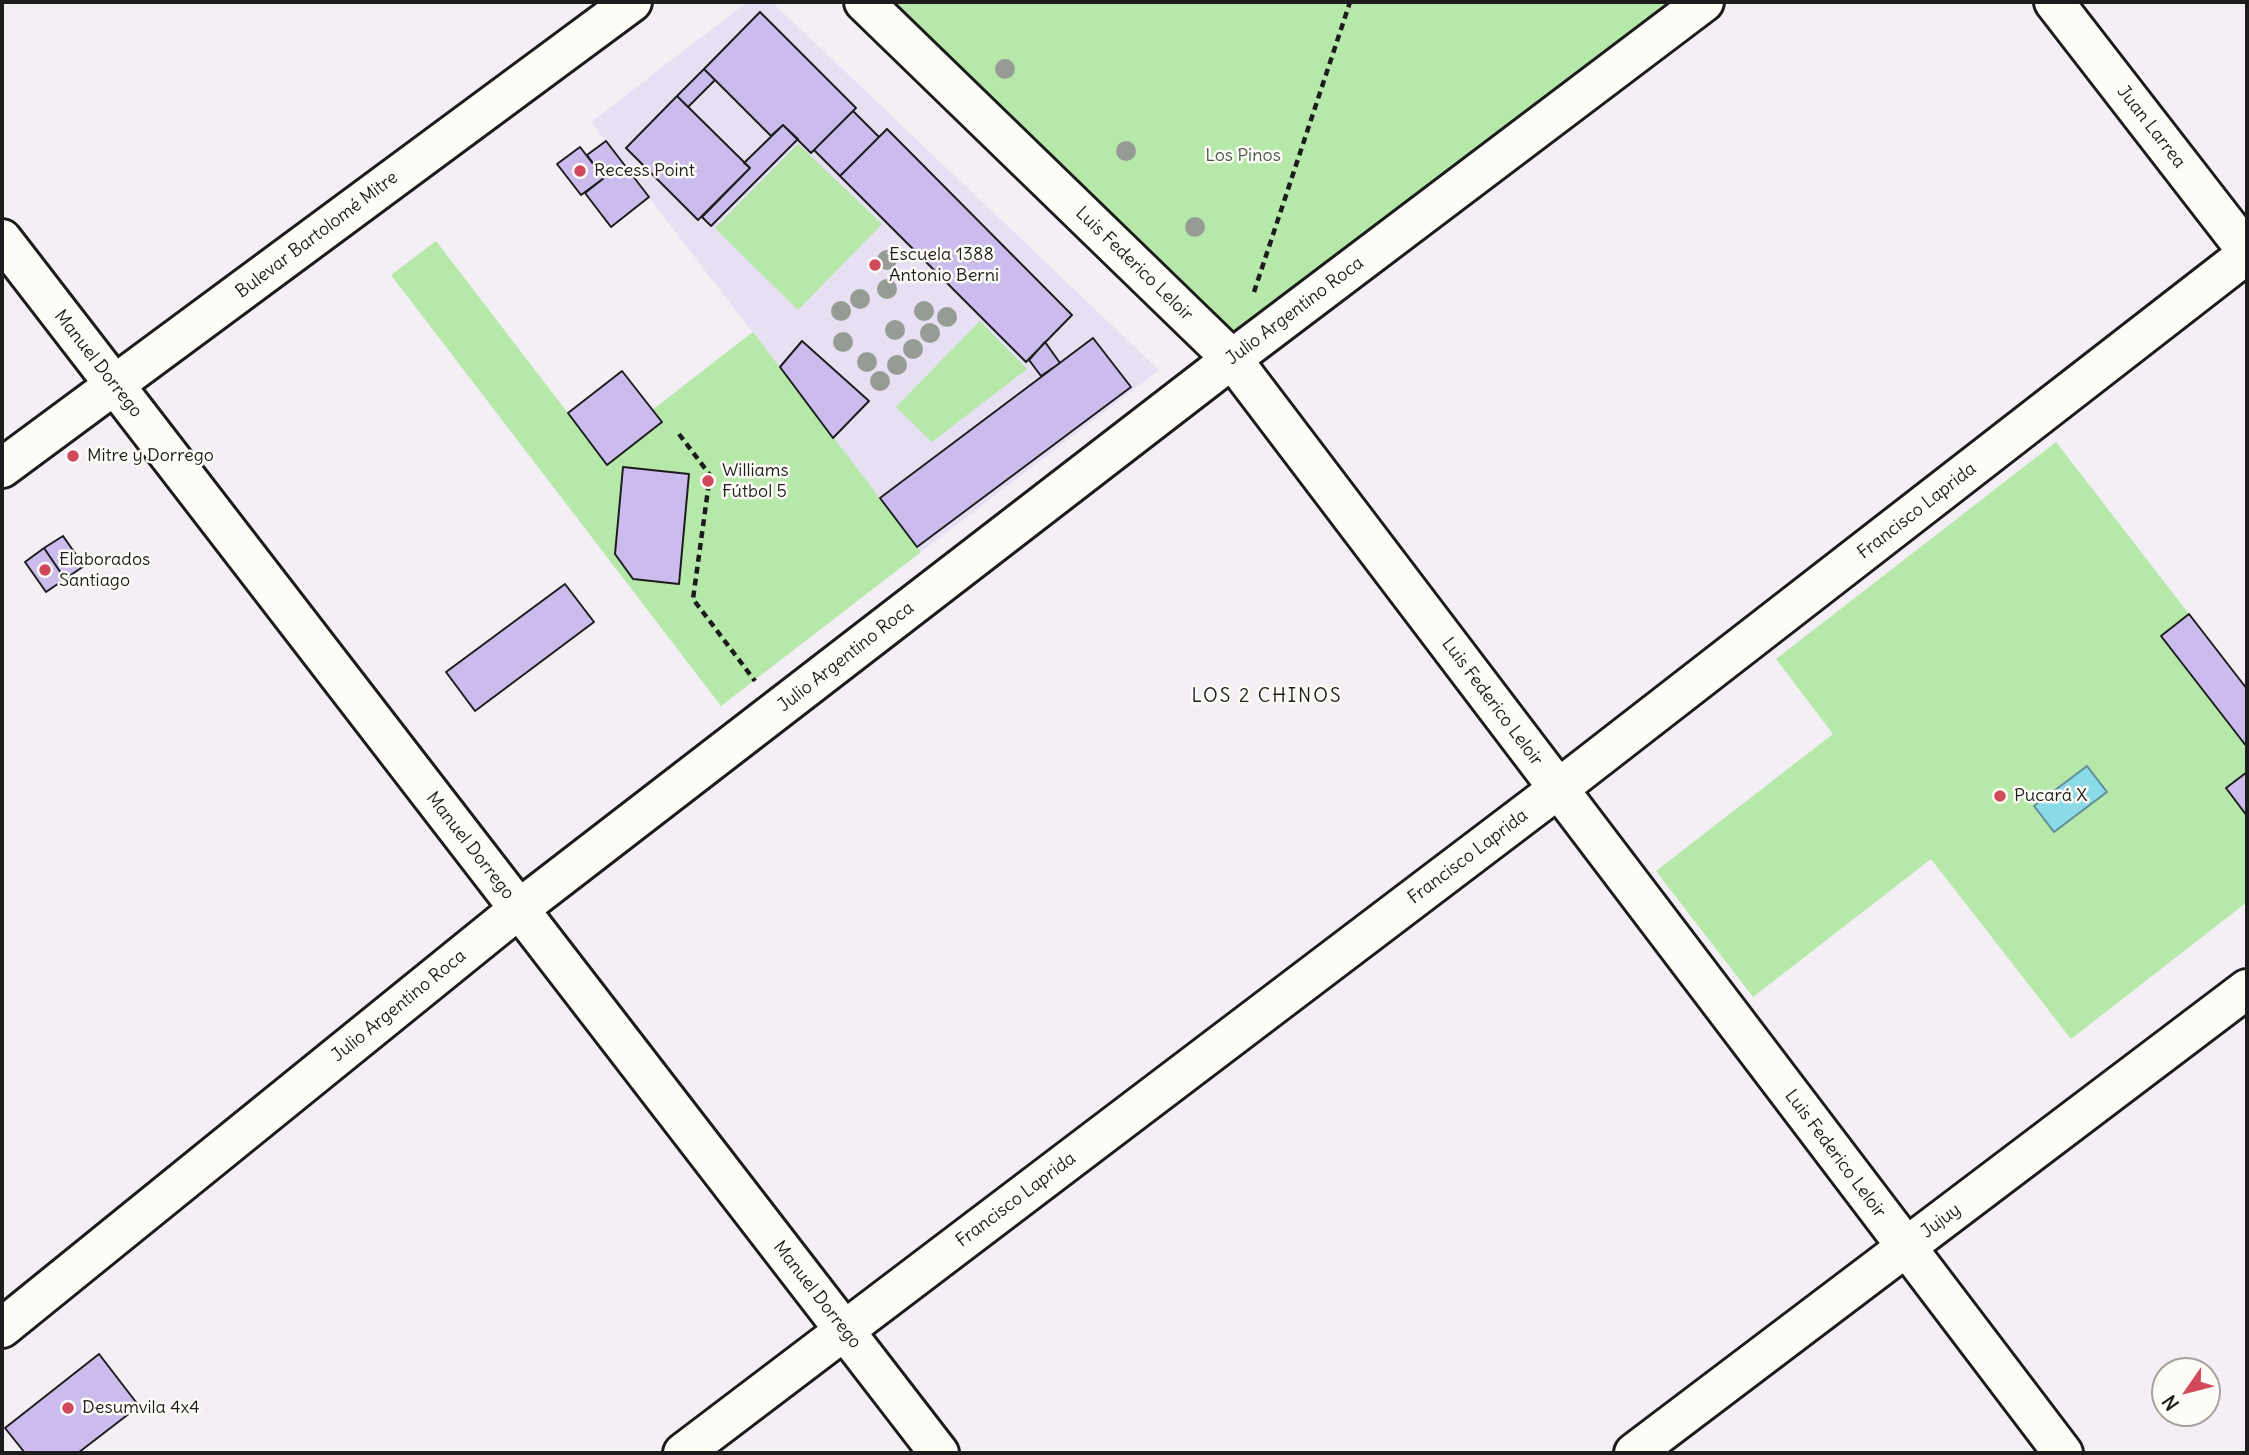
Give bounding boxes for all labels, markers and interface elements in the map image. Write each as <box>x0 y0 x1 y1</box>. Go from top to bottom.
street label: Juan Larrea <box>2112 81 2190 173</box>
park label: Los Pinos <box>1205 145 1281 167</box>
place label: Recess Point <box>594 160 695 182</box>
marker: Recess Point <box>572 163 588 179</box>
street label: Bulevar Bartolomé Mitre <box>232 167 402 303</box>
street label: Luis Federico Leloir <box>1071 202 1197 326</box>
place label: Escuela 1388 Antonio Berni <box>889 244 999 286</box>
street label: Julio Argentino Roca <box>1222 252 1368 370</box>
marker: Escuela 1388 Antonio Berni <box>867 257 883 273</box>
street label: Manuel Dorrego <box>49 306 147 422</box>
place label: Mitre y Dorrego <box>87 445 214 467</box>
marker: Mitre y Dorrego <box>65 448 81 464</box>
street label: Francisco Laprida <box>1853 458 1981 564</box>
place label: Williams Fútbol 5 <box>722 460 789 503</box>
marker: Williams Fútbol 5 <box>700 473 716 489</box>
place label: Elaborados Santiago <box>59 549 150 592</box>
marker: Elaborados Santiago <box>37 562 53 578</box>
street label: Julio Argentino Roca <box>774 597 918 717</box>
street label: Luis Federico Leloir <box>1437 634 1547 770</box>
district label: LOS 2 CHINOS <box>1193 686 1341 708</box>
place label: Pucará X <box>2014 785 2087 807</box>
street label: Manuel Dorrego <box>421 788 519 904</box>
marker: Pucará X <box>1992 788 2008 804</box>
street label: Francisco Laprida <box>1404 805 1532 909</box>
street label: Julio Argentino Roca <box>328 945 470 1067</box>
street label: Luis Federico Leloir <box>1780 1086 1890 1222</box>
street label: Francisco Laprida <box>952 1148 1080 1252</box>
street label: Jujuy <box>1917 1199 1965 1243</box>
street label: Manuel Dorrego <box>768 1237 866 1353</box>
north arrow <box>2151 1357 2221 1427</box>
text: N <box>2157 1391 2184 1415</box>
place label: Desumvila 4x4 <box>82 1397 200 1419</box>
marker: Desumvila 4x4 <box>60 1400 76 1416</box>

